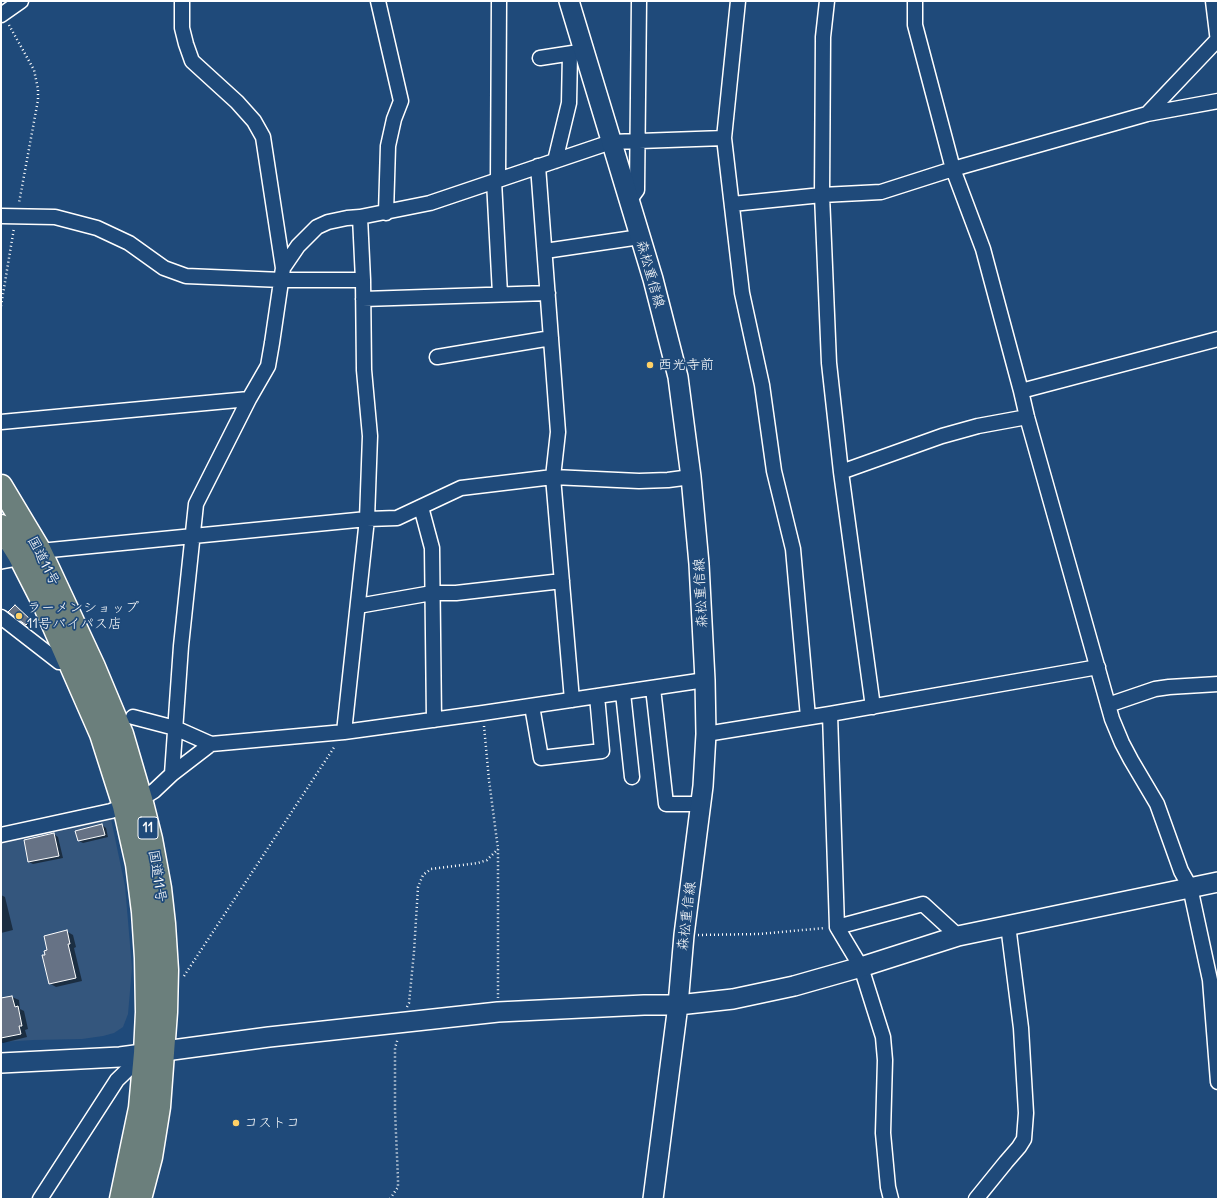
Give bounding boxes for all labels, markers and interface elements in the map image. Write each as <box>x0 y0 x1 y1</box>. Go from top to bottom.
street label: 森松重信線 <box>632 238 668 310</box>
place label: 西光寺前 <box>658 357 714 373</box>
marker: 西光寺前 <box>645 360 655 370</box>
street label: 国道11号 <box>23 534 63 588</box>
street label: 森松重信線 <box>691 558 711 628</box>
place label: ラーメンショップ 11号バイパス店 <box>27 600 139 632</box>
marker: ラーメンショップ 11号バイパス店 <box>14 611 24 621</box>
road number: 11 <box>138 817 158 839</box>
street label: 国道11号 <box>145 848 169 904</box>
street label: 森松重信線 <box>674 880 700 952</box>
place label: コストコ <box>244 1115 300 1131</box>
marker: コストコ <box>231 1118 241 1128</box>

